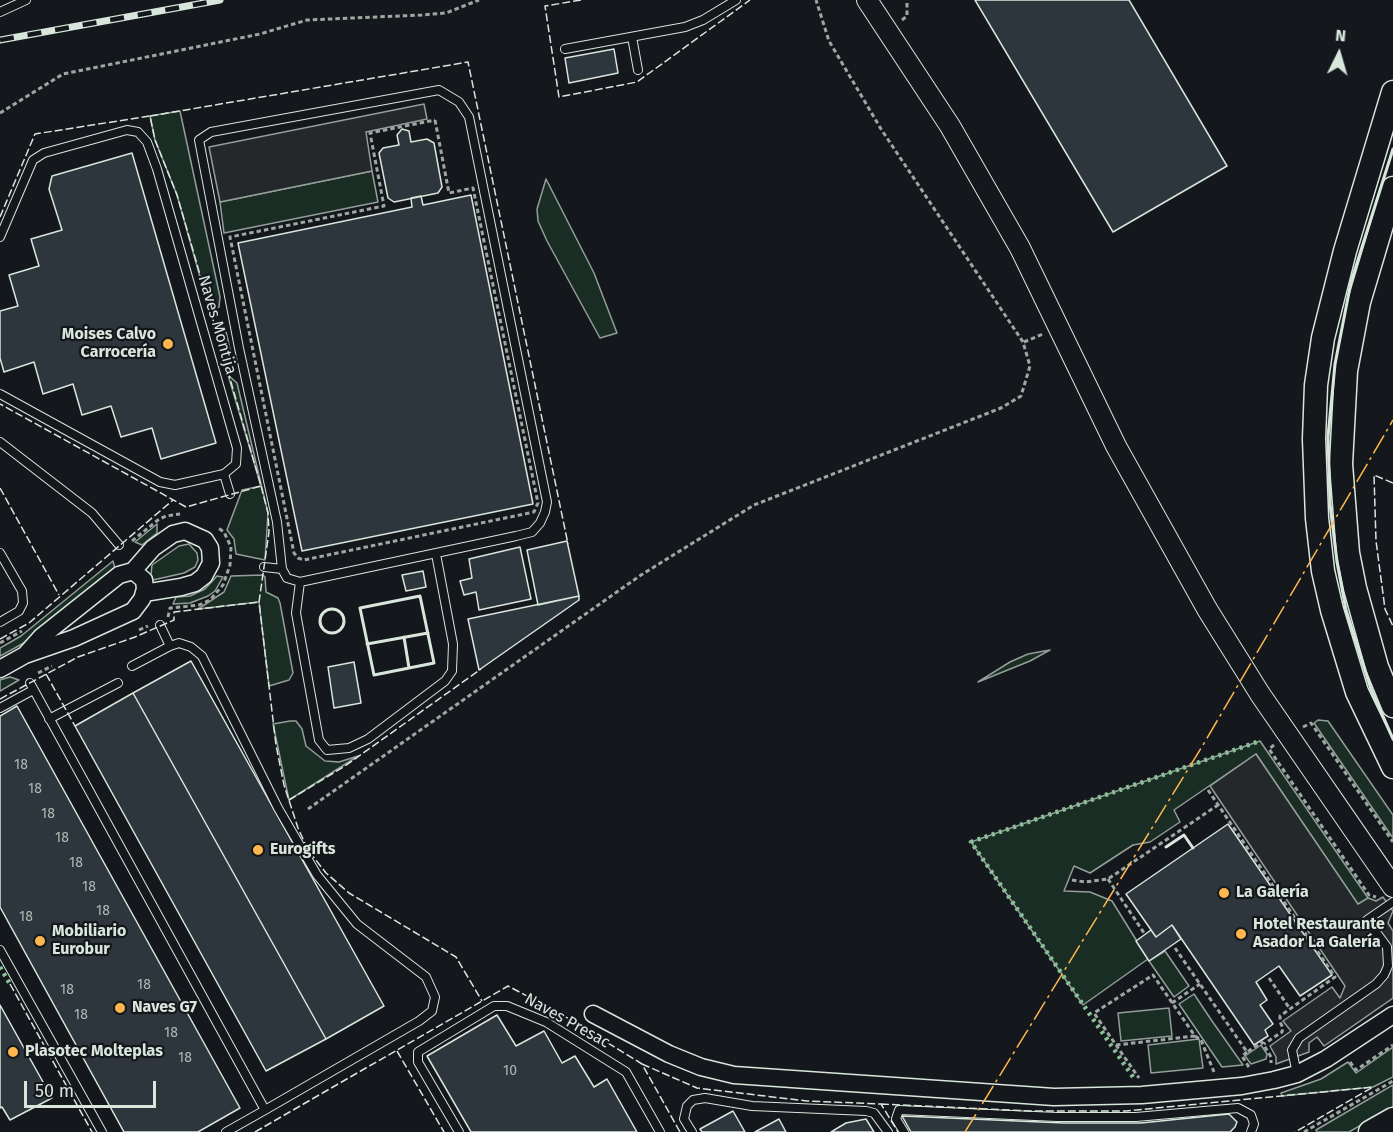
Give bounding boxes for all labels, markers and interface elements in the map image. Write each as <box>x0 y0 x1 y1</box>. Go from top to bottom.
north arrow <box>1309 24 1369 84</box>
text: N <box>1334 26 1347 45</box>
street label: Naves Montija <box>194 273 240 377</box>
place label: Moises Calvo Carrocería <box>62 325 156 363</box>
marker: Moises Calvo Carrocería <box>161 337 175 351</box>
house number: 18 <box>14 757 28 773</box>
house number: 18 <box>28 781 42 797</box>
house number: 18 <box>41 806 55 822</box>
house number: 18 <box>55 830 69 846</box>
place label: Eurogifts <box>270 840 336 860</box>
marker: Eurogifts <box>251 843 265 857</box>
house number: 18 <box>69 855 83 871</box>
house number: 18 <box>82 879 96 895</box>
place label: La Galería <box>1236 883 1309 903</box>
marker: La Galería <box>1217 886 1231 900</box>
house number: 18 <box>96 903 110 919</box>
house number: 18 <box>19 909 33 925</box>
place label: Hotel Restaurante Asador La Galería <box>1253 915 1385 953</box>
place label: Mobiliario Eurobur <box>52 922 126 960</box>
marker: Hotel Restaurante Asador La Galería <box>1234 927 1248 941</box>
marker: Mobiliario Eurobur <box>33 934 47 948</box>
house number: 18 <box>137 977 151 993</box>
house number: 18 <box>60 982 74 998</box>
street label: Naves Presac <box>521 990 613 1052</box>
place label: Naves G7 <box>132 998 197 1018</box>
marker: Naves G7 <box>113 1001 127 1015</box>
house number: 18 <box>74 1007 88 1023</box>
house number: 18 <box>164 1025 178 1041</box>
place label: Plasotec Molteplas <box>25 1042 163 1062</box>
marker: Plasotec Molteplas <box>6 1045 20 1059</box>
house number: 18 <box>178 1050 192 1066</box>
house number: 10 <box>503 1063 517 1079</box>
scale bar <box>27 1069 159 1107</box>
text: 50 m <box>35 1080 74 1102</box>

